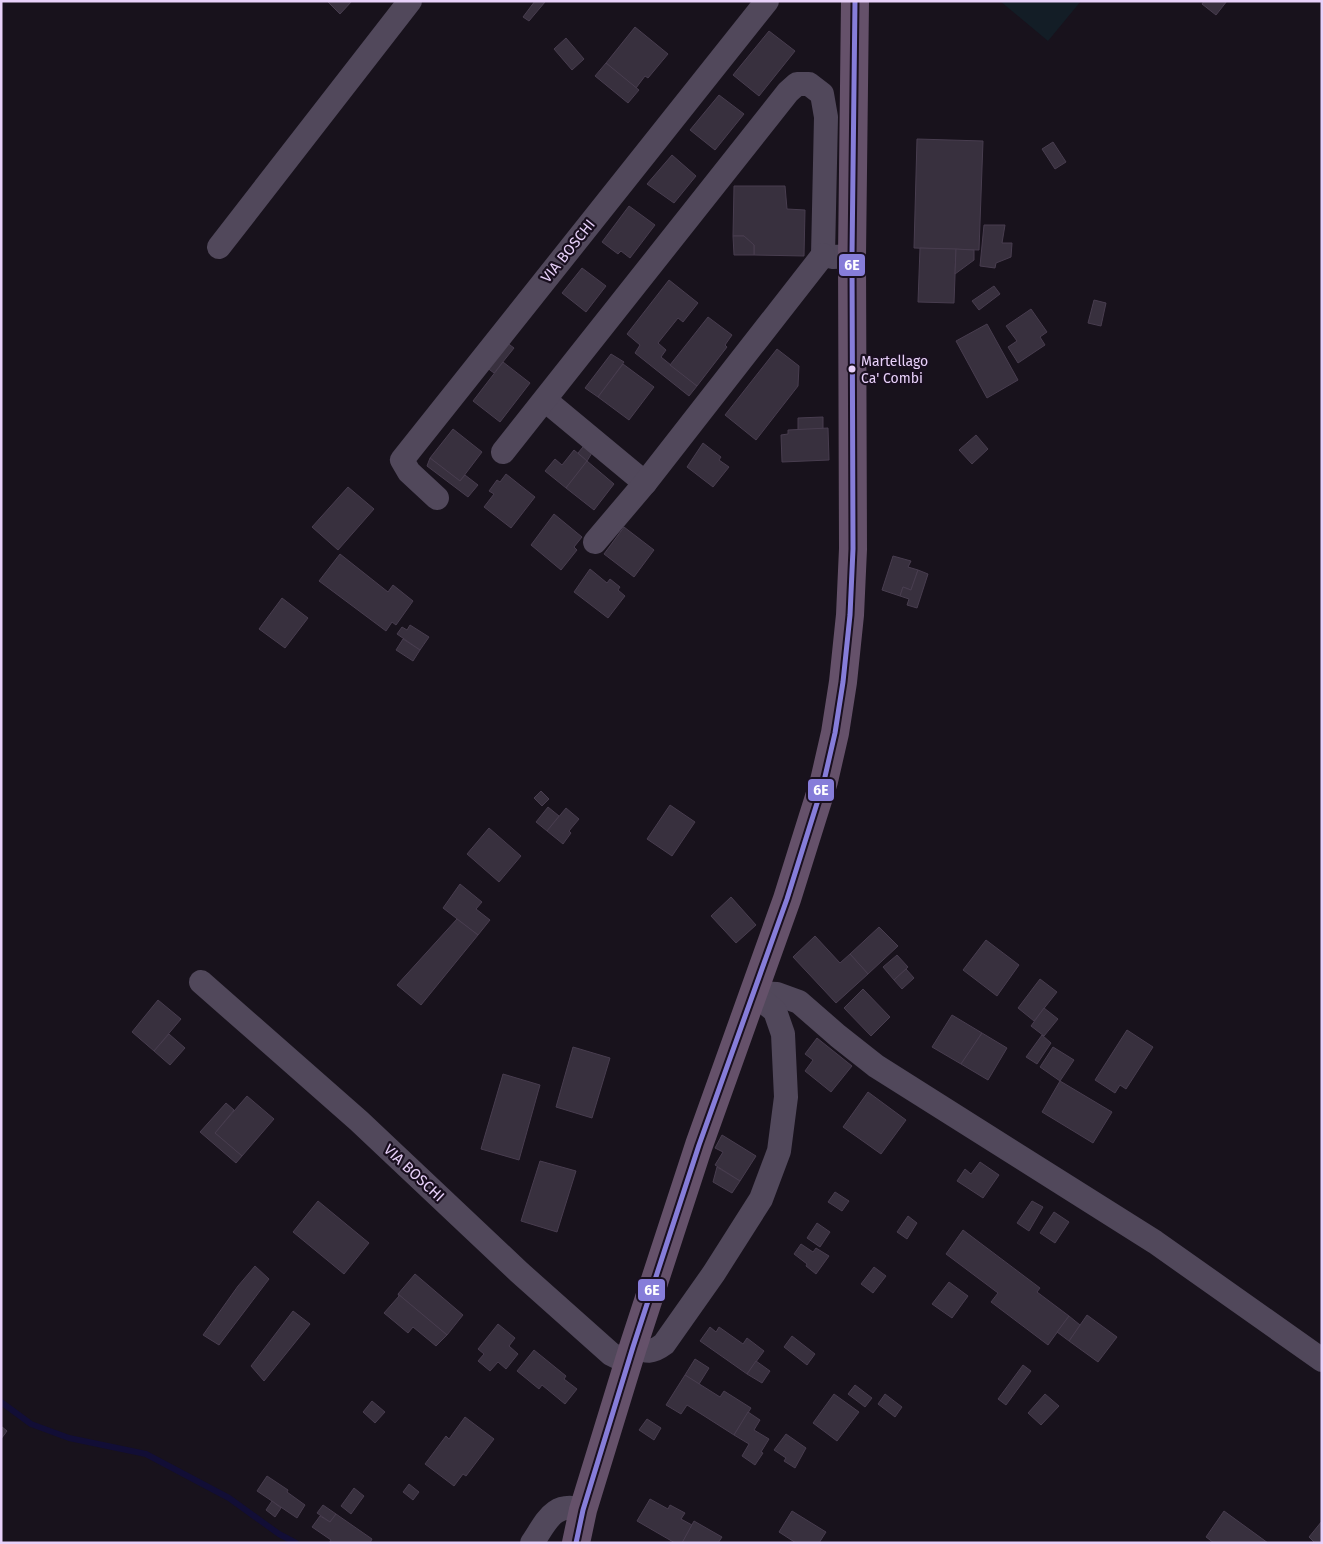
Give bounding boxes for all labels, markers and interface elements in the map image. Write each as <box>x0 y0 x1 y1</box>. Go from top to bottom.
street label: VIA BOSCHI <box>537 216 599 286</box>
line badge: 6E <box>838 253 866 277</box>
text: 6E <box>844 257 860 274</box>
place label: Martellago Ca' Combi <box>861 353 928 387</box>
marker: Martellago Ca' Combi <box>847 364 857 374</box>
line badge: 6E <box>807 778 835 802</box>
text: 6E <box>813 782 829 799</box>
street label: VIA BOSCHI <box>380 1140 448 1206</box>
line badge: 6E <box>637 1278 666 1302</box>
text: 6E <box>644 1282 660 1299</box>

